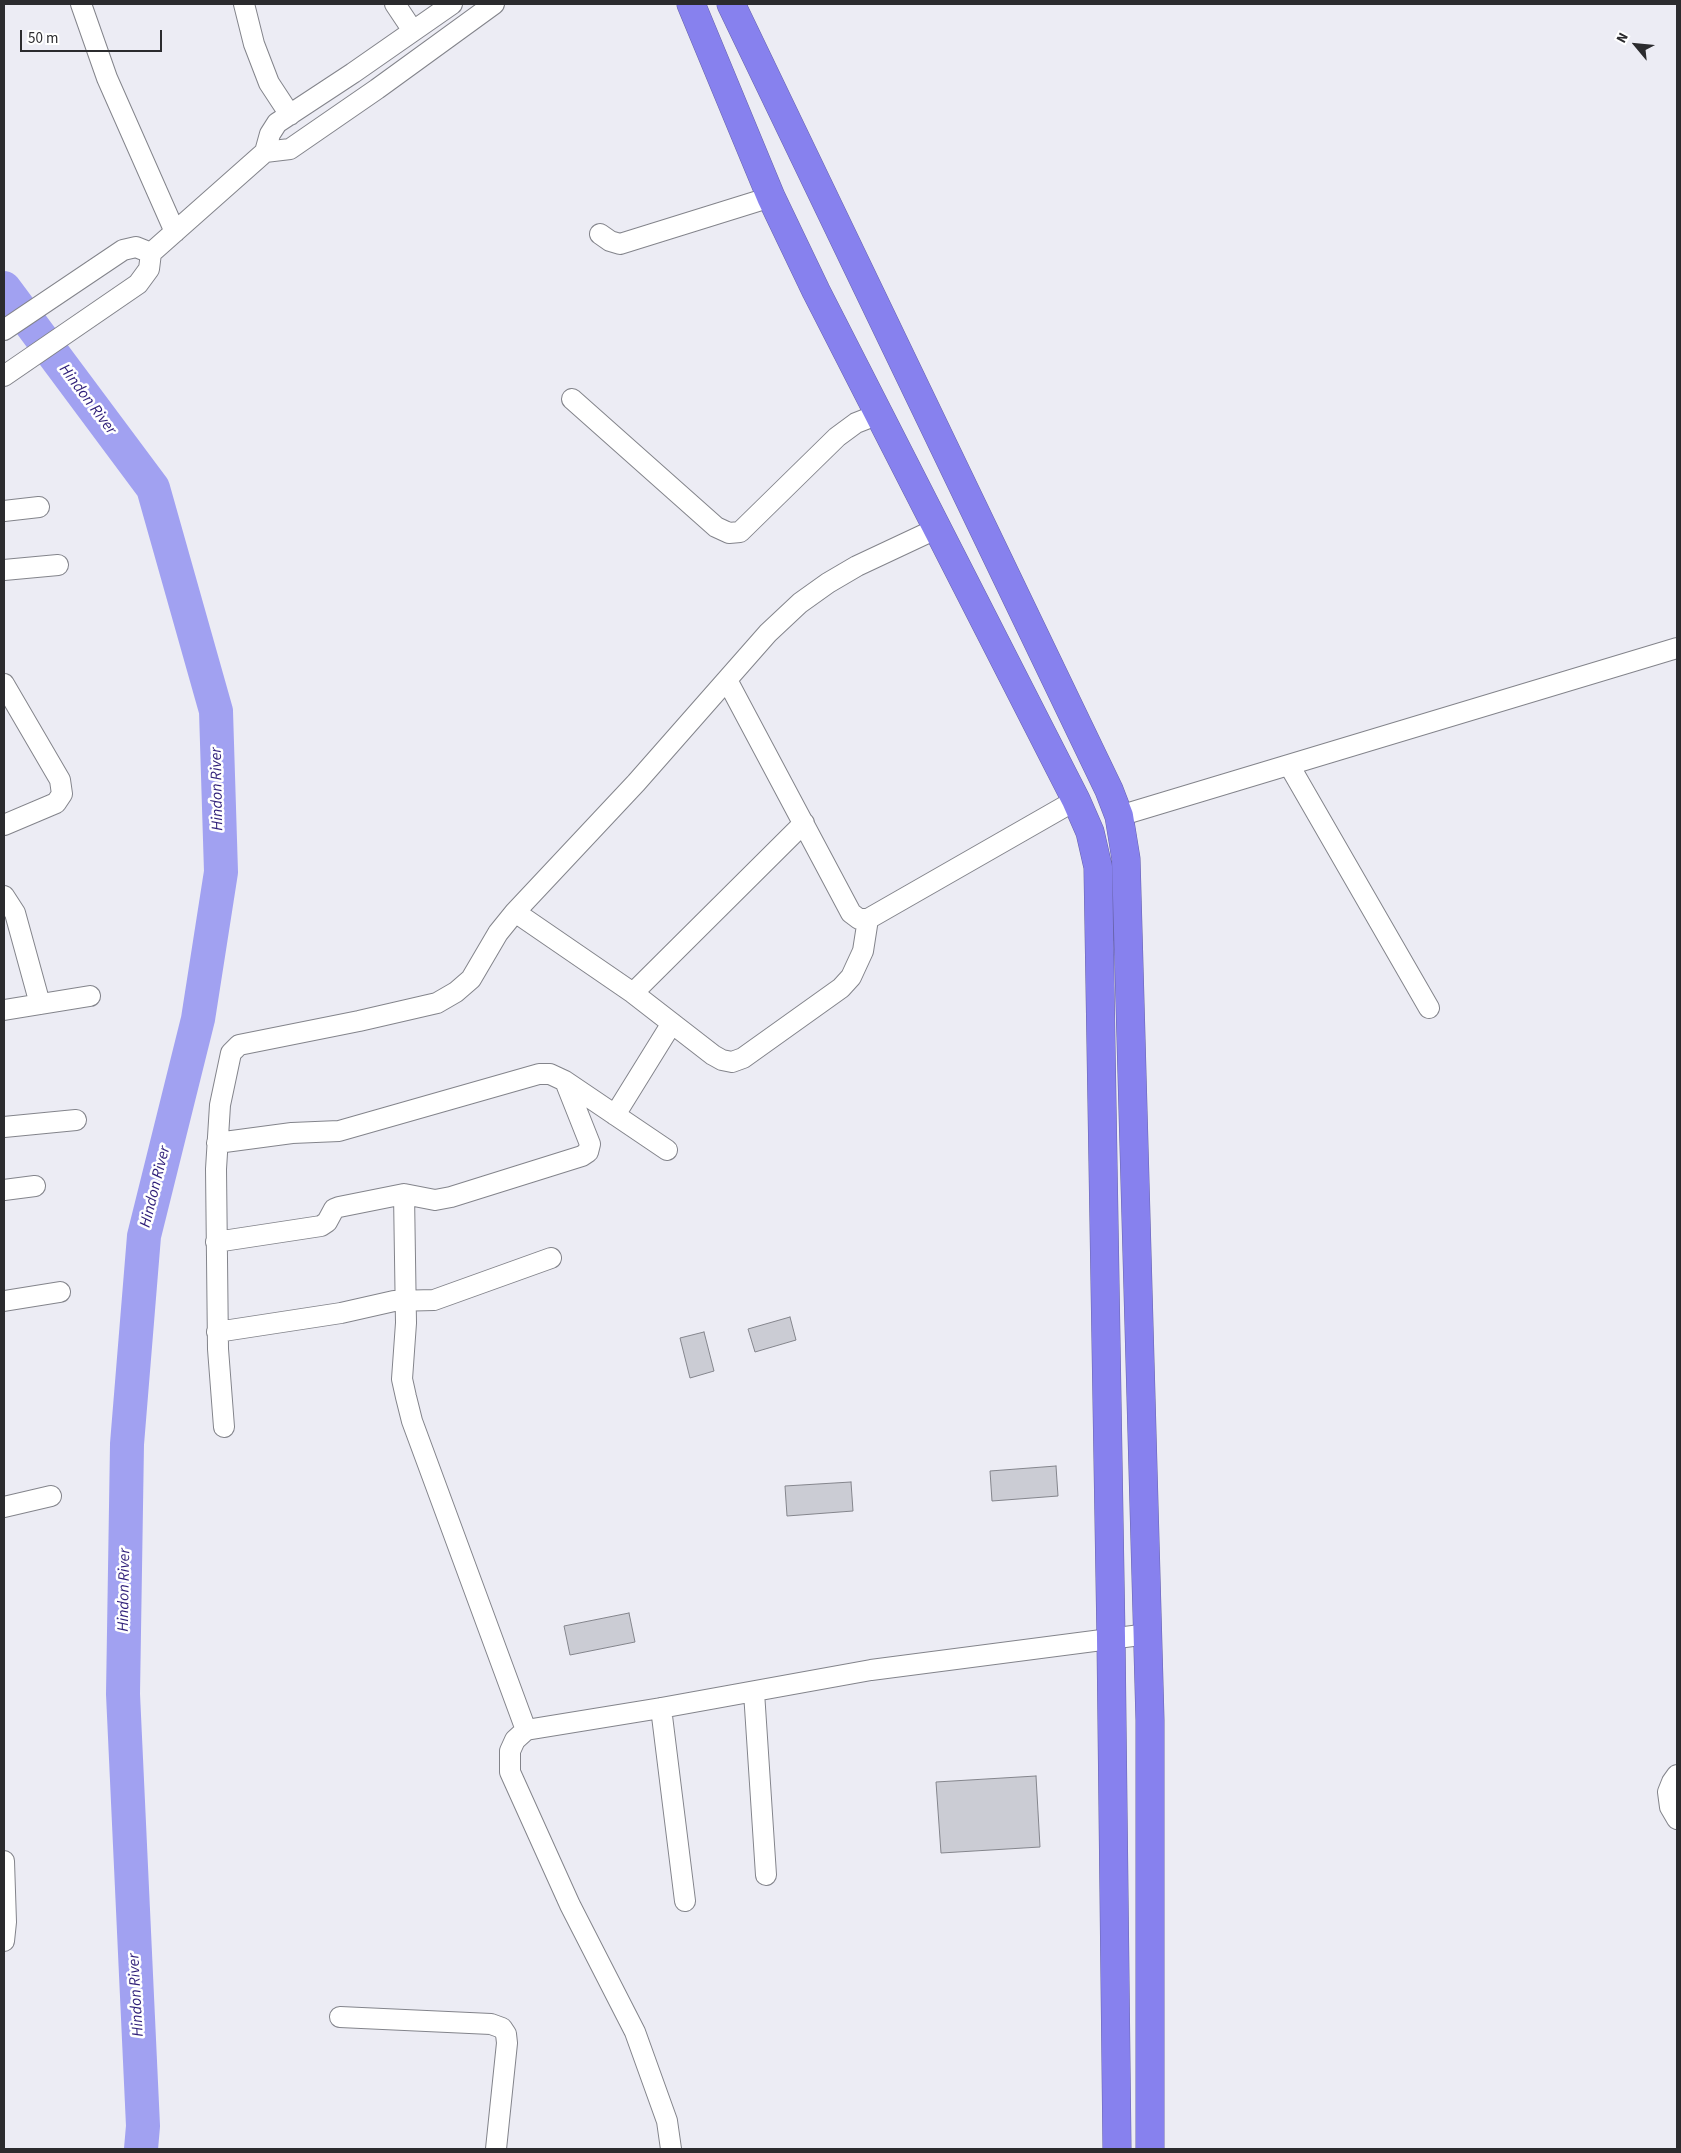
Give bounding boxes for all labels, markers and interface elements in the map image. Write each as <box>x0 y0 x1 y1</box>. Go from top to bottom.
scale bar <box>22 20 165 52</box>
north arrow <box>1611 20 1661 70</box>
text: 50 m <box>28 28 58 49</box>
text: N <box>1612 29 1634 47</box>
water label: Hindon River <box>54 361 120 439</box>
water label: Hindon River <box>208 747 228 831</box>
water label: Hindon River <box>137 1144 175 1230</box>
water label: Hindon River <box>115 1548 135 1632</box>
water label: Hindon River <box>125 1953 149 2037</box>

